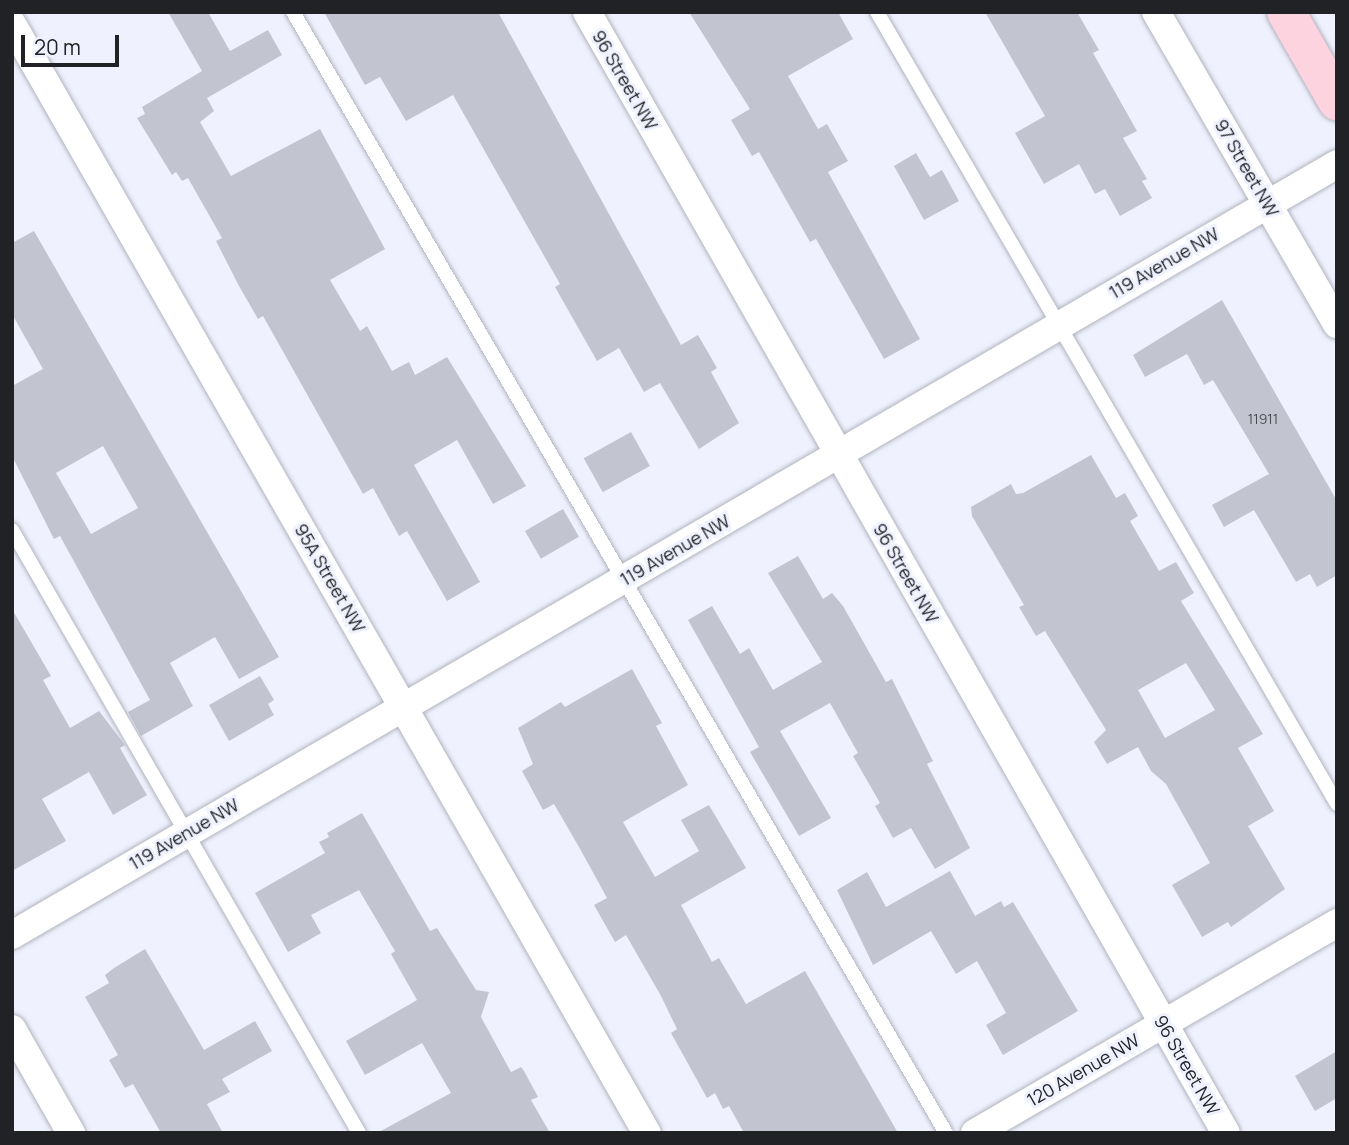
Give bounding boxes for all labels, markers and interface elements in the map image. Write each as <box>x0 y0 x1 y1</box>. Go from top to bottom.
scale bar <box>24 21 122 65</box>
street label: 96 Street NW <box>588 26 662 134</box>
text: 20 m <box>34 33 81 61</box>
street label: 97 Street NW <box>1210 115 1284 221</box>
street label: 119 Avenue NW <box>1105 223 1223 303</box>
house number: 11911 <box>1248 411 1278 427</box>
street label: 119 Avenue NW <box>616 510 734 590</box>
street label: 96 Street NW <box>869 519 943 627</box>
street label: 95A Street NW <box>290 520 370 636</box>
street label: 119 Avenue NW <box>125 794 243 874</box>
street label: 96 Street NW <box>1150 1011 1224 1119</box>
street label: 120 Avenue NW <box>1023 1029 1143 1111</box>

